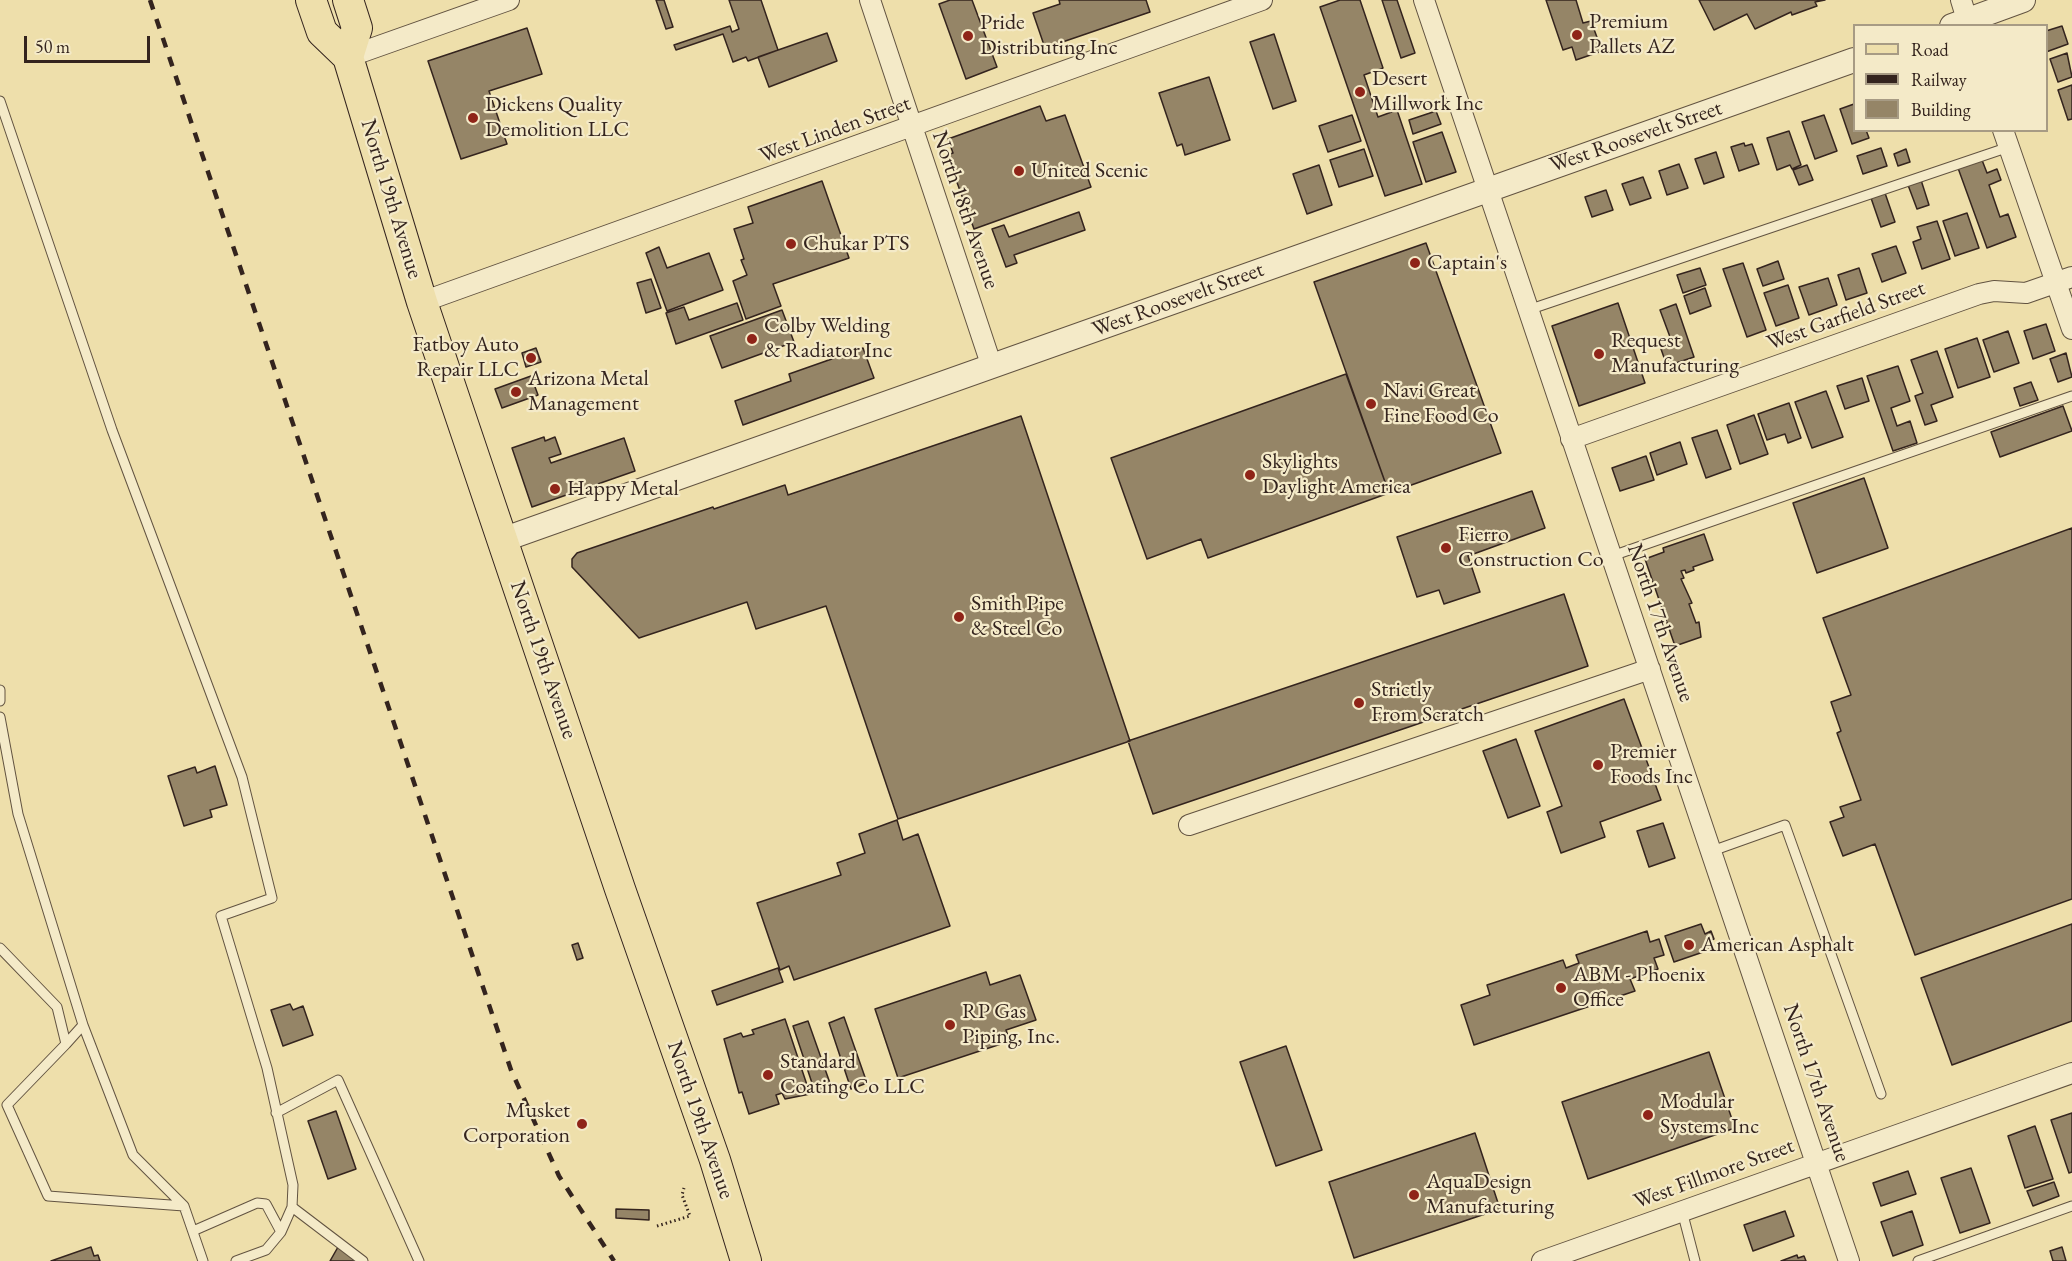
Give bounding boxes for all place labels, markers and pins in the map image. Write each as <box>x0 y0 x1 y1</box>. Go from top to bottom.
place label: Premium Pallets AZ <box>1589 9 1675 60</box>
place label: Pride Distributing Inc <box>980 10 1118 62</box>
marker: Premium Pallets AZ <box>1570 28 1584 42</box>
marker: Pride Distributing Inc <box>961 29 975 43</box>
place label: Desert Millwork Inc <box>1372 66 1483 118</box>
marker: Desert Millwork Inc <box>1353 85 1367 99</box>
place label: Dickens Quality Demolition LLC <box>485 92 629 144</box>
marker: Dickens Quality Demolition LLC <box>466 111 480 125</box>
place label: United Scenic <box>1031 158 1148 184</box>
marker: United Scenic <box>1012 164 1026 178</box>
place label: Chukar PTS <box>803 231 910 257</box>
marker: Chukar PTS <box>784 237 798 251</box>
place label: Captain's <box>1427 250 1507 276</box>
marker: Captain's <box>1408 256 1422 270</box>
place label: Colby Welding & Radiator Inc <box>764 313 892 364</box>
place label: Request Manufacturing <box>1611 328 1739 380</box>
place label: Fatboy Auto Repair LLC <box>412 332 519 384</box>
marker: Colby Welding & Radiator Inc <box>745 332 759 346</box>
marker: Request Manufacturing <box>1592 347 1606 361</box>
marker: Fatboy Auto Repair LLC <box>524 351 538 365</box>
place label: Arizona Metal Management <box>528 366 649 418</box>
place label: Navi Great Fine Food Co <box>1383 378 1499 430</box>
marker: Arizona Metal Management <box>509 385 523 399</box>
marker: Navi Great Fine Food Co <box>1364 397 1378 411</box>
place label: Skylights Daylight America <box>1262 449 1411 500</box>
marker: Skylights Daylight America <box>1243 468 1257 482</box>
place label: Happy Metal <box>567 476 679 502</box>
marker: Happy Metal <box>548 482 562 496</box>
place label: Fierro Construction Co <box>1458 522 1604 574</box>
marker: Fierro Construction Co <box>1439 541 1453 555</box>
place label: Smith Pipe & Steel Co <box>971 591 1064 642</box>
marker: Smith Pipe & Steel Co <box>952 610 966 624</box>
place label: Strictly From Scratch <box>1371 677 1484 728</box>
marker: Strictly From Scratch <box>1352 696 1366 710</box>
place label: Premier Foods Inc <box>1610 739 1693 790</box>
marker: Premier Foods Inc <box>1591 758 1605 772</box>
place label: American Asphalt <box>1701 932 1854 958</box>
marker: American Asphalt <box>1682 938 1696 952</box>
place label: ABM - Phoenix Office <box>1573 962 1705 1014</box>
marker: ABM - Phoenix Office <box>1554 981 1568 995</box>
place label: RP Gas Piping, Inc. <box>962 999 1060 1050</box>
marker: RP Gas Piping, Inc. <box>943 1018 957 1032</box>
place label: Standard Coating Co LLC <box>780 1049 925 1100</box>
marker: Standard Coating Co LLC <box>761 1068 775 1082</box>
place label: Modular Systems Inc <box>1660 1089 1759 1140</box>
place label: Musket Corporation <box>463 1098 570 1150</box>
marker: Modular Systems Inc <box>1641 1108 1655 1122</box>
marker: Musket Corporation <box>575 1117 589 1131</box>
place label: AquaDesign Manufacturing <box>1426 1169 1554 1220</box>
marker: AquaDesign Manufacturing <box>1407 1188 1421 1202</box>

